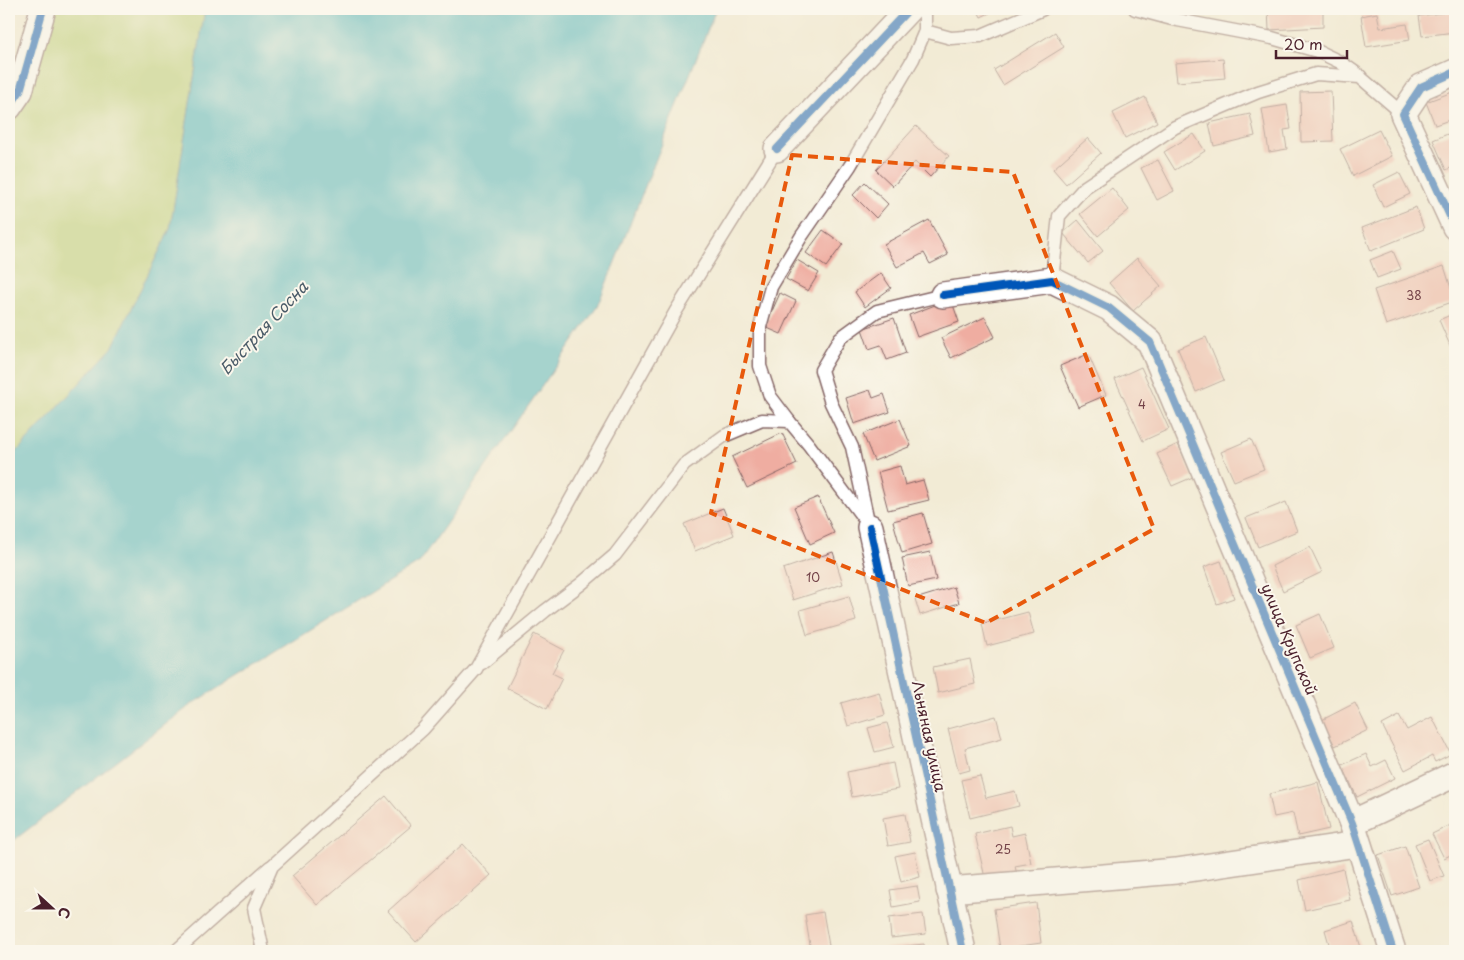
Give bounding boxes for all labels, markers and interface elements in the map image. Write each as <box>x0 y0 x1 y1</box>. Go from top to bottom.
scale bar <box>1276 28 1348 60</box>
text: 20 m <box>1284 32 1323 55</box>
water label: Быстрая Сосна <box>213 274 313 379</box>
house number: 38 <box>1406 286 1422 304</box>
house number: 4 <box>1138 395 1146 413</box>
house number: 10 <box>806 568 820 586</box>
street label: улица Крупской <box>1256 580 1324 698</box>
street label: Льняная улица <box>907 678 953 794</box>
house number: 25 <box>995 840 1011 858</box>
north arrow <box>28 882 78 932</box>
text: С <box>53 904 76 922</box>

